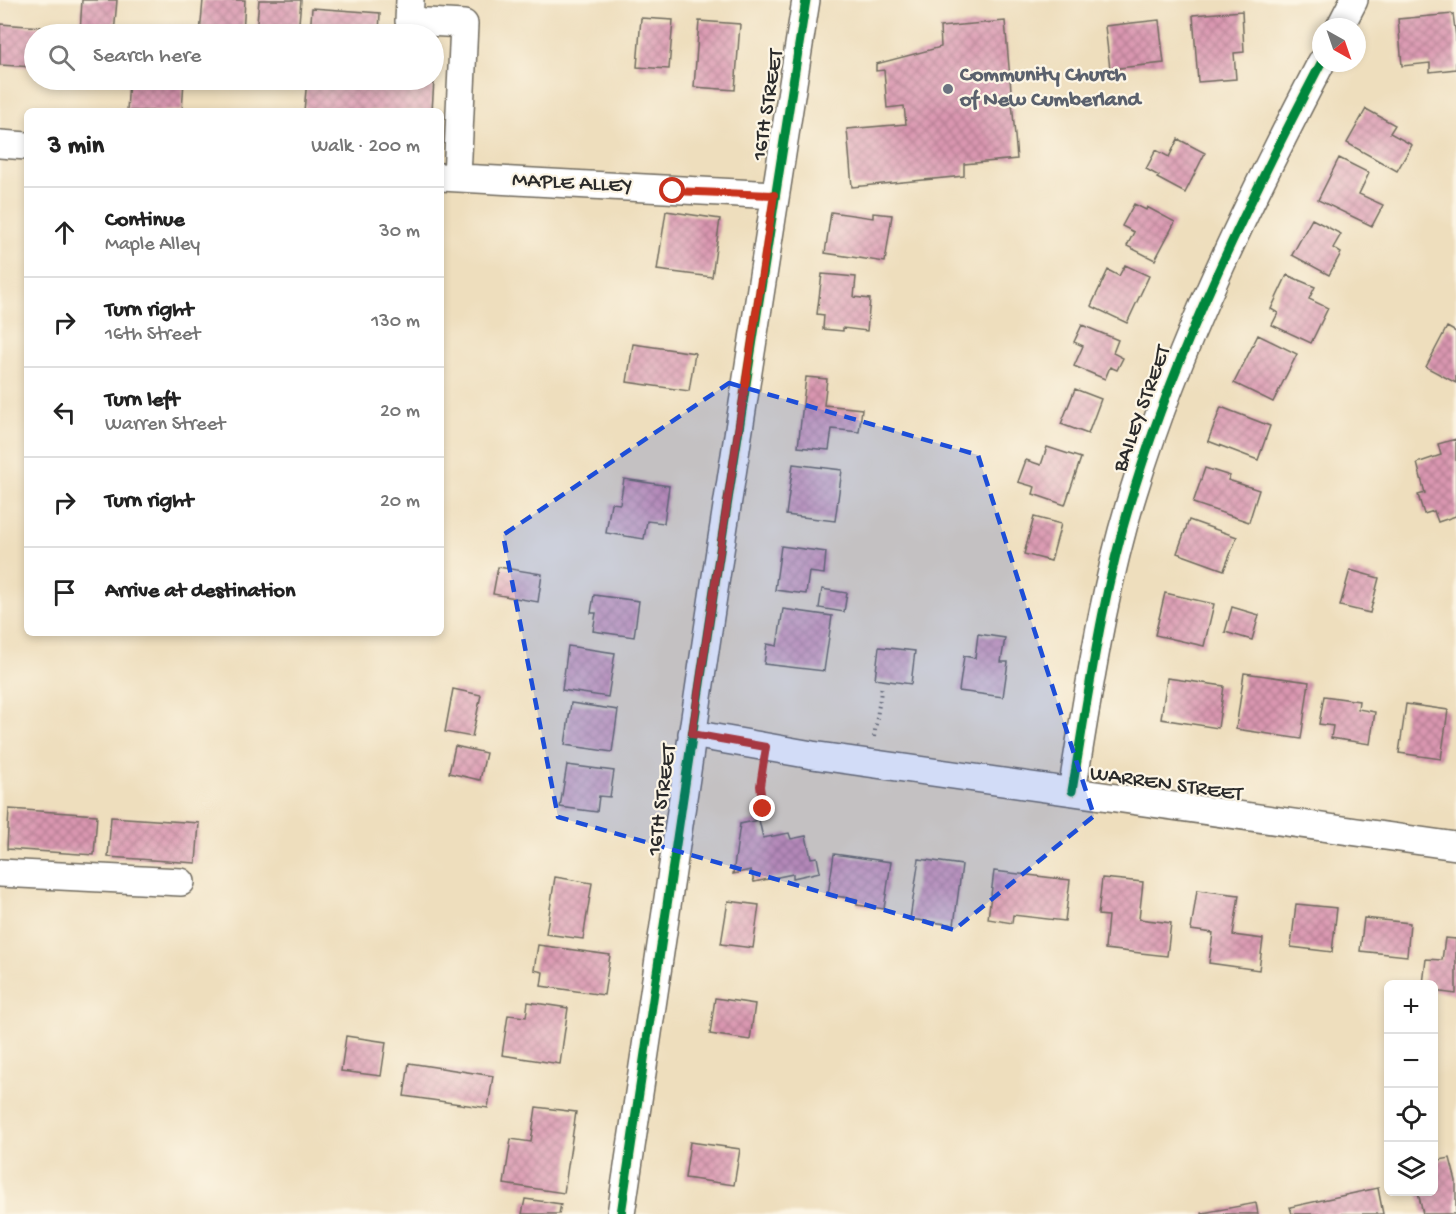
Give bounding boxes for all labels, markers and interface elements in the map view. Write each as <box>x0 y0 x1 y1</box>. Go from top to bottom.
north arrow <box>1312 18 1366 72</box>
search box <box>24 24 444 90</box>
icon: search <box>45 41 78 74</box>
text: Search here <box>93 44 201 70</box>
street label: 16TH STREET <box>747 46 791 164</box>
place label: Community Church of New Cumberland <box>959 63 1142 114</box>
marker: Community Church of New Cumberland <box>941 82 955 96</box>
text: 3 min <box>48 132 104 163</box>
text: Walk · 200 m <box>311 136 420 159</box>
street label: MAPLE ALLEY <box>511 168 633 200</box>
route start <box>659 177 685 203</box>
text: Continue <box>105 208 185 234</box>
icon: ahead <box>48 216 81 249</box>
text: 30 m <box>379 221 420 244</box>
text: Maple Alley <box>105 234 200 257</box>
text: Turn right <box>105 298 193 324</box>
icon: right <box>48 306 81 339</box>
text: 130 m <box>371 311 420 334</box>
text: 16th Street <box>105 324 200 347</box>
street label: BAILEY STREET <box>1108 341 1178 477</box>
text: Turn left <box>105 388 179 414</box>
icon: left <box>48 396 81 429</box>
text: 20 m <box>380 401 420 424</box>
text: Warren Street <box>105 414 225 437</box>
icon: right <box>48 486 81 519</box>
text: Turn right <box>105 489 193 515</box>
text: 20 m <box>380 491 420 514</box>
icon: arrive <box>48 576 81 609</box>
text: Arrive at destination <box>105 579 295 605</box>
street label: 16TH STREET <box>642 741 684 858</box>
street label: WARREN STREET <box>1088 761 1246 809</box>
route end <box>749 795 775 821</box>
map controls <box>1384 980 1438 1196</box>
button: + <box>1384 980 1438 1034</box>
button: − <box>1384 1034 1438 1088</box>
button: locate <box>1384 1088 1438 1142</box>
button: layers <box>1384 1142 1438 1196</box>

